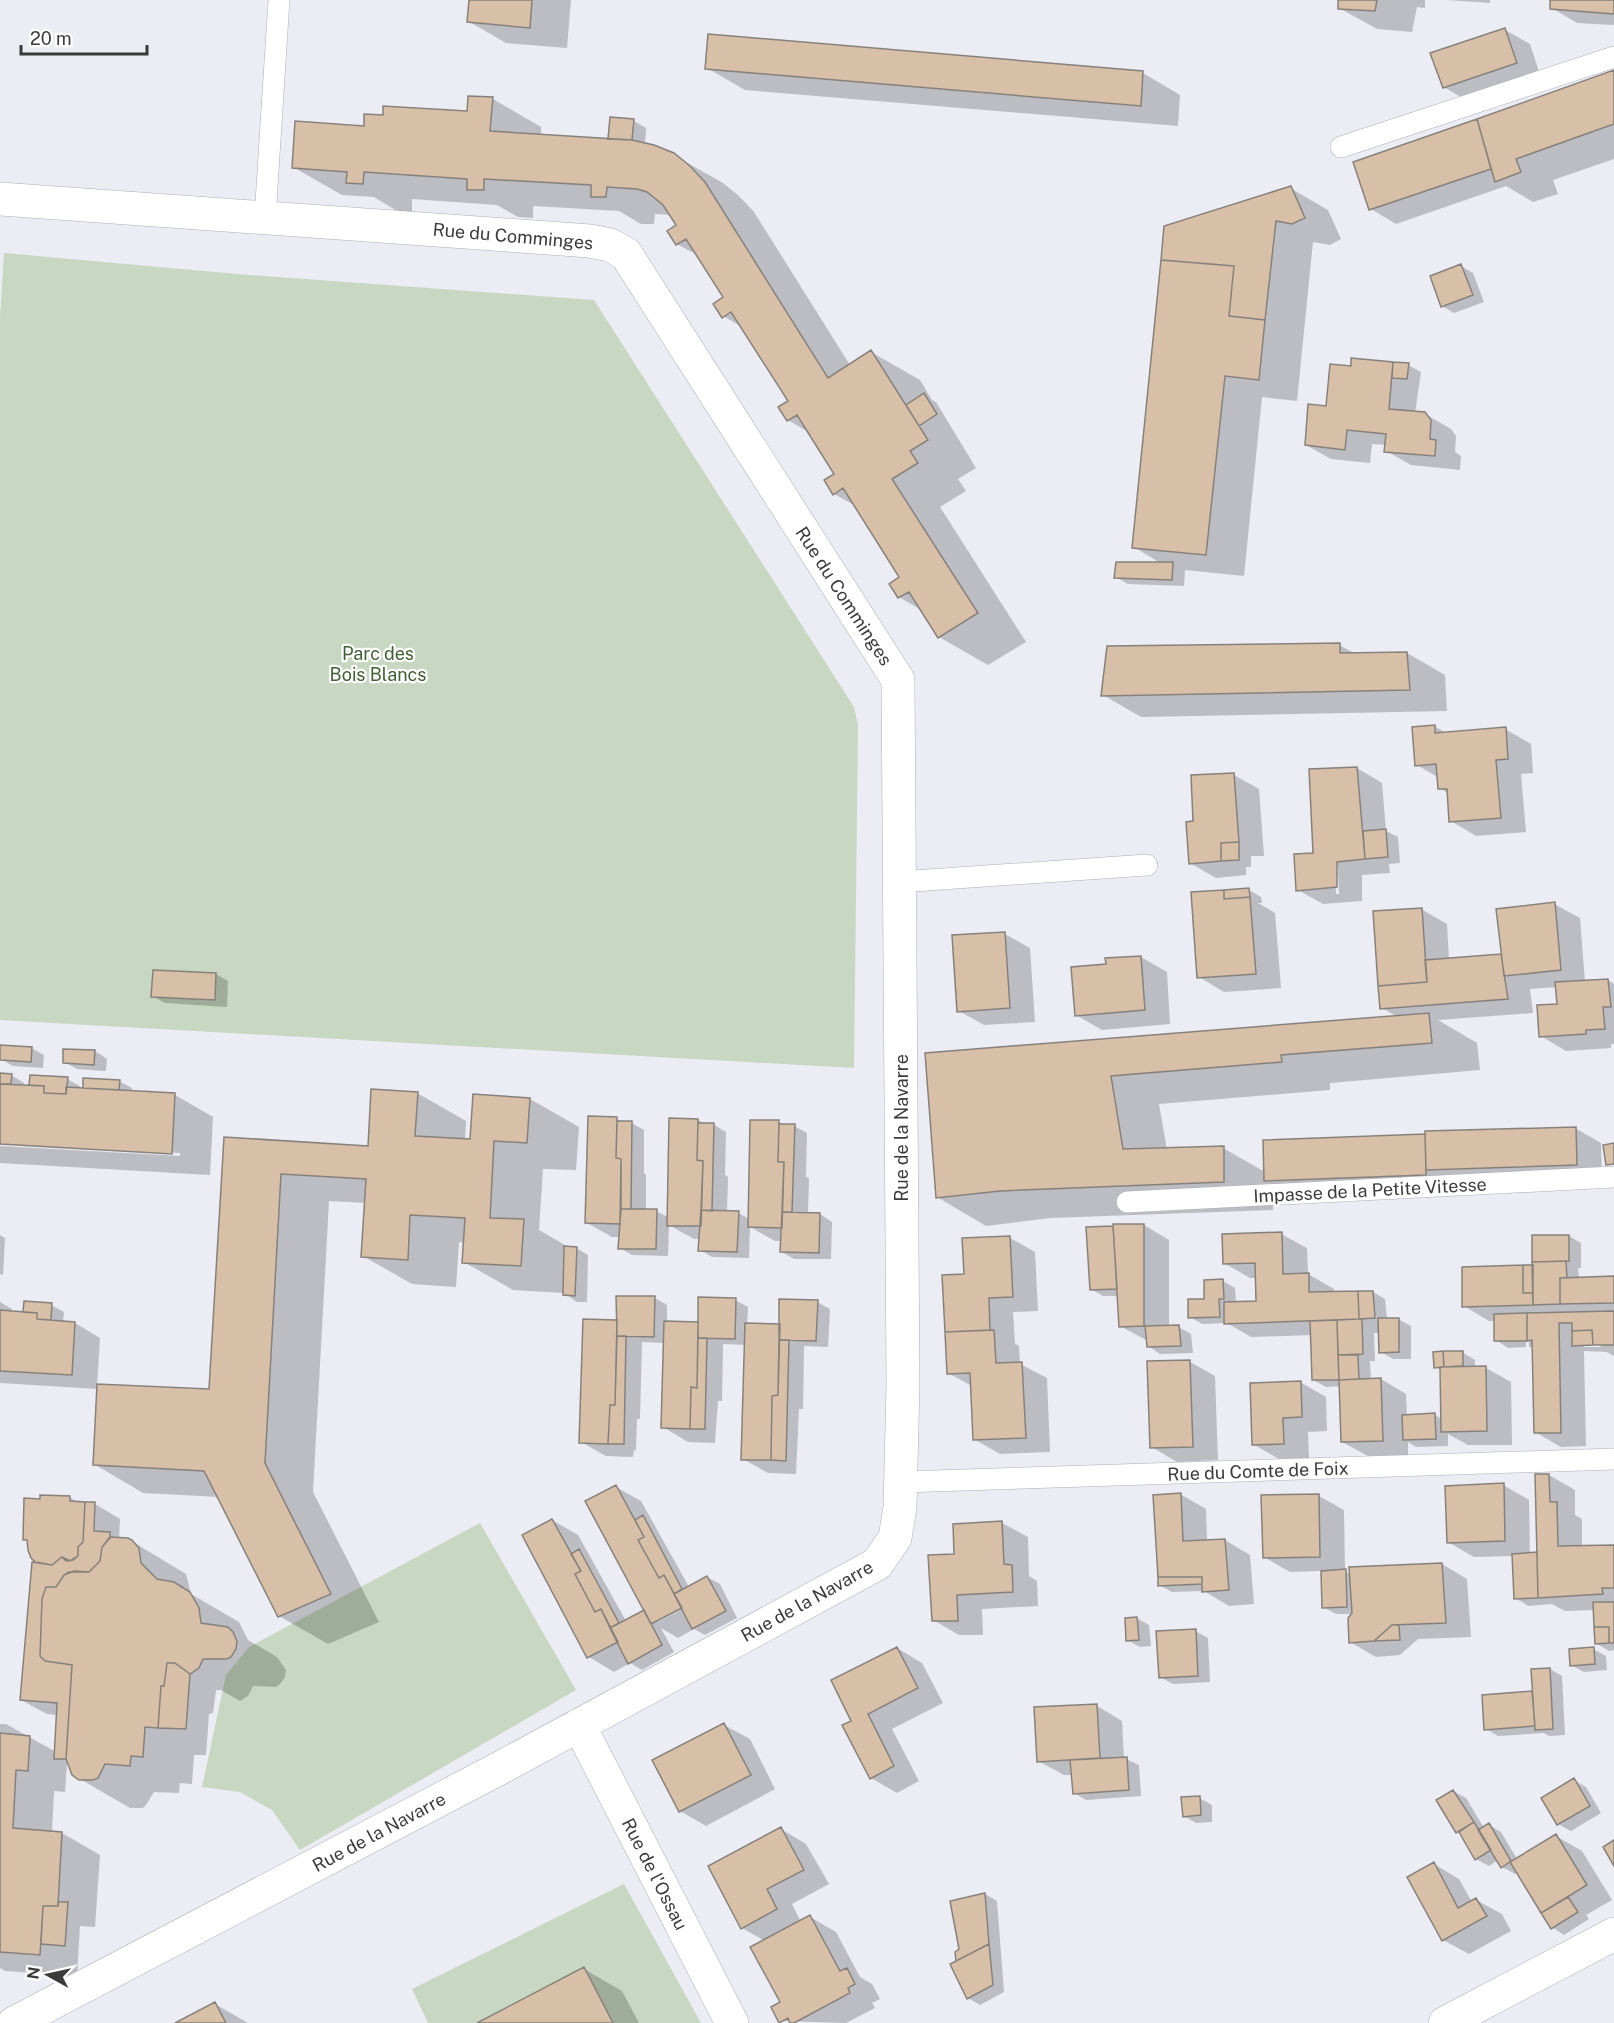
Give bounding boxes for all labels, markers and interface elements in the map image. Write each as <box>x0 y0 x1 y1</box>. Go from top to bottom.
scale bar <box>21 18 147 56</box>
text: 20 m <box>30 28 72 49</box>
street label: Rue du Comminges <box>432 219 594 253</box>
street label: Rue du Comminges <box>791 523 897 669</box>
park label: Parc des Bois Blancs <box>330 643 426 685</box>
street label: Rue de la Navarre <box>891 1054 912 1202</box>
street label: Impasse de la Petite Vitesse <box>1253 1173 1487 1207</box>
street label: Rue du Comte de Foix <box>1167 1457 1349 1485</box>
street label: Rue de la Navarre <box>737 1556 877 1646</box>
street label: Rue de la Navarre <box>309 1788 449 1876</box>
street label: Rue de l'Ossau <box>618 1815 692 1933</box>
north arrow <box>18 1945 78 2005</box>
text: N <box>23 1965 44 1981</box>

